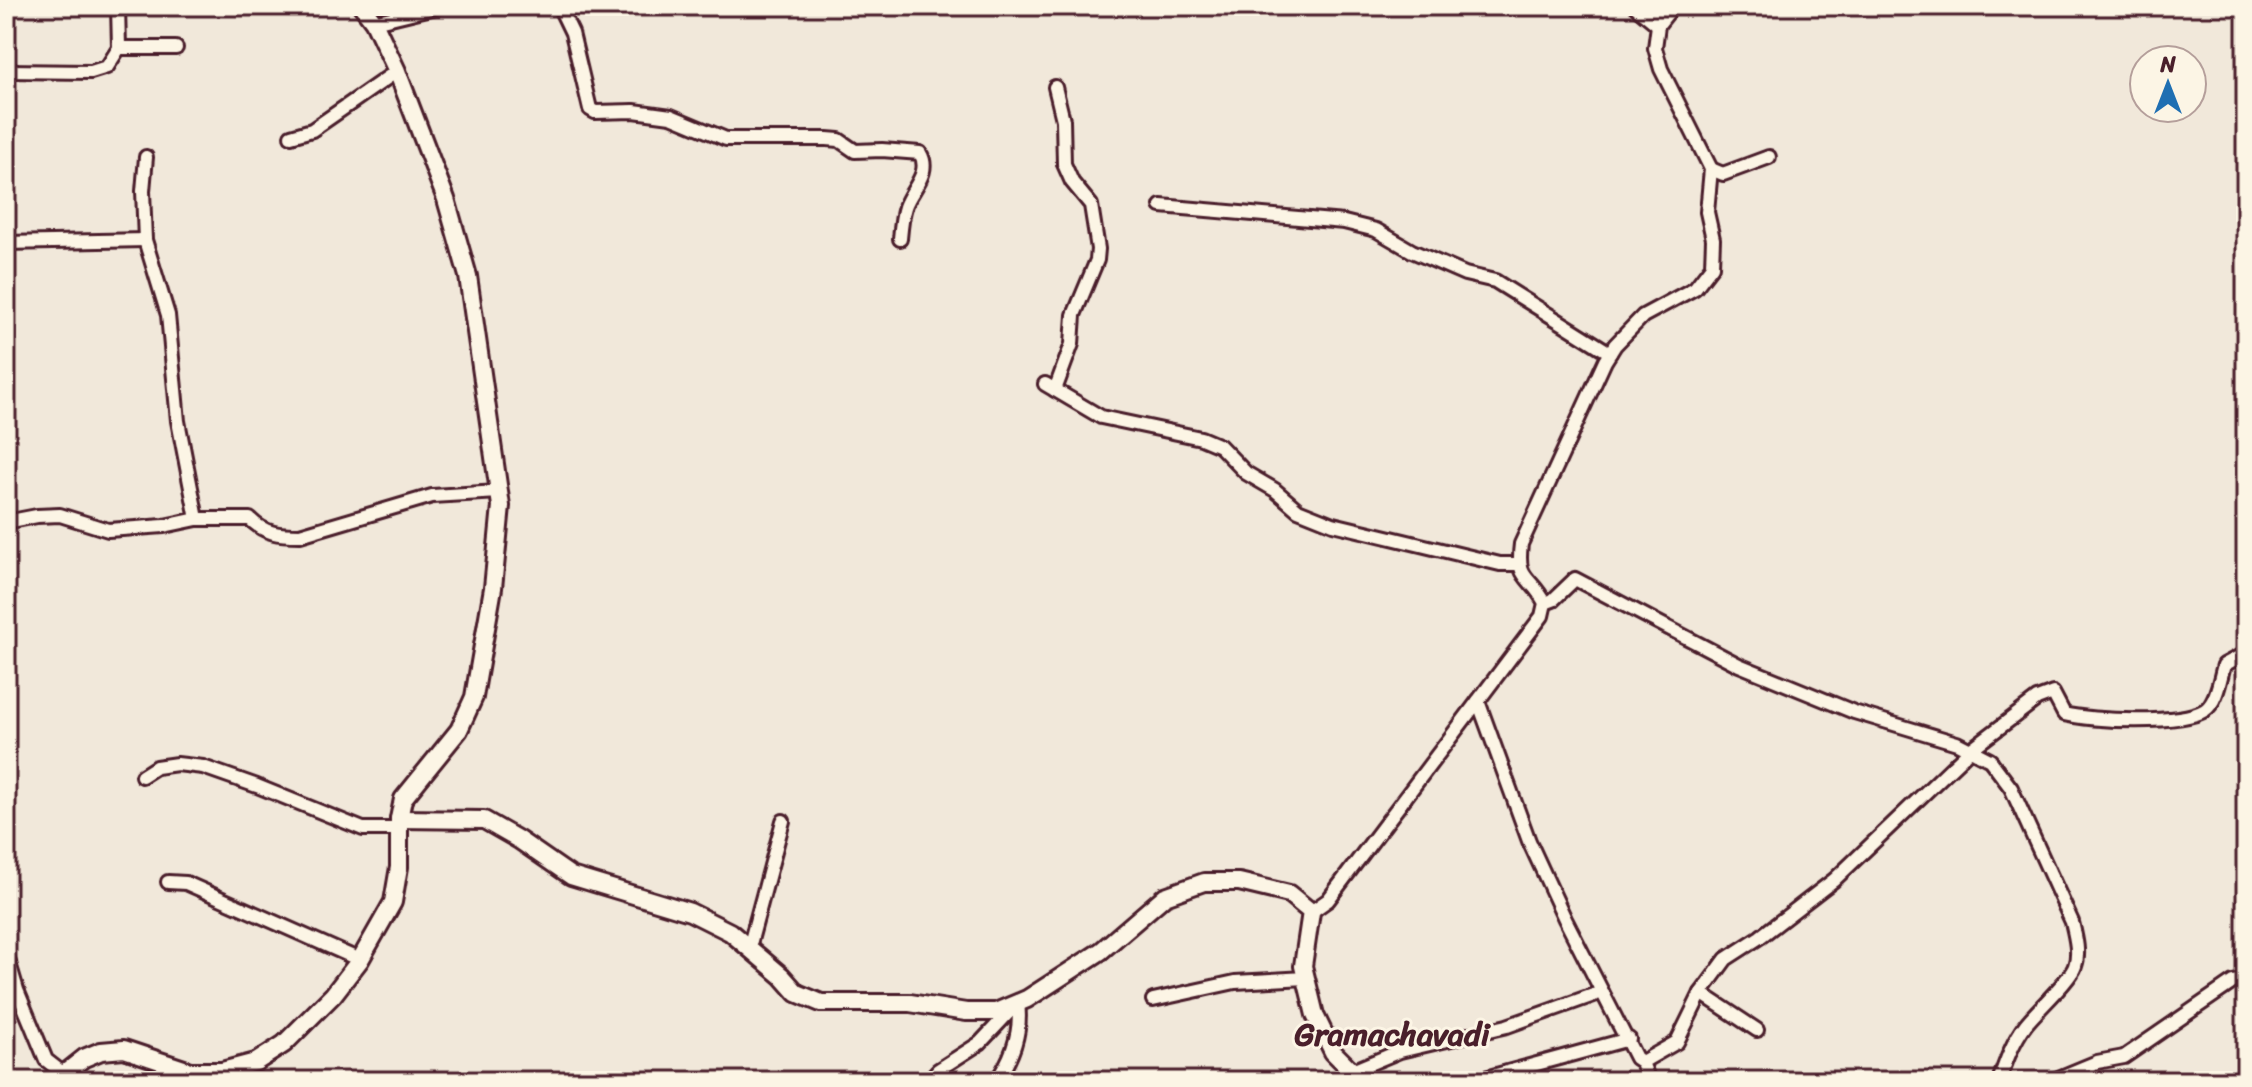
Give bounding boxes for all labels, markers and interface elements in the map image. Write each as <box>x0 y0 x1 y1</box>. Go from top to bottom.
north arrow <box>2128 44 2208 124</box>
text: N <box>2159 45 2176 84</box>
district label: Gramachavadi <box>1294 1006 1492 1063</box>

